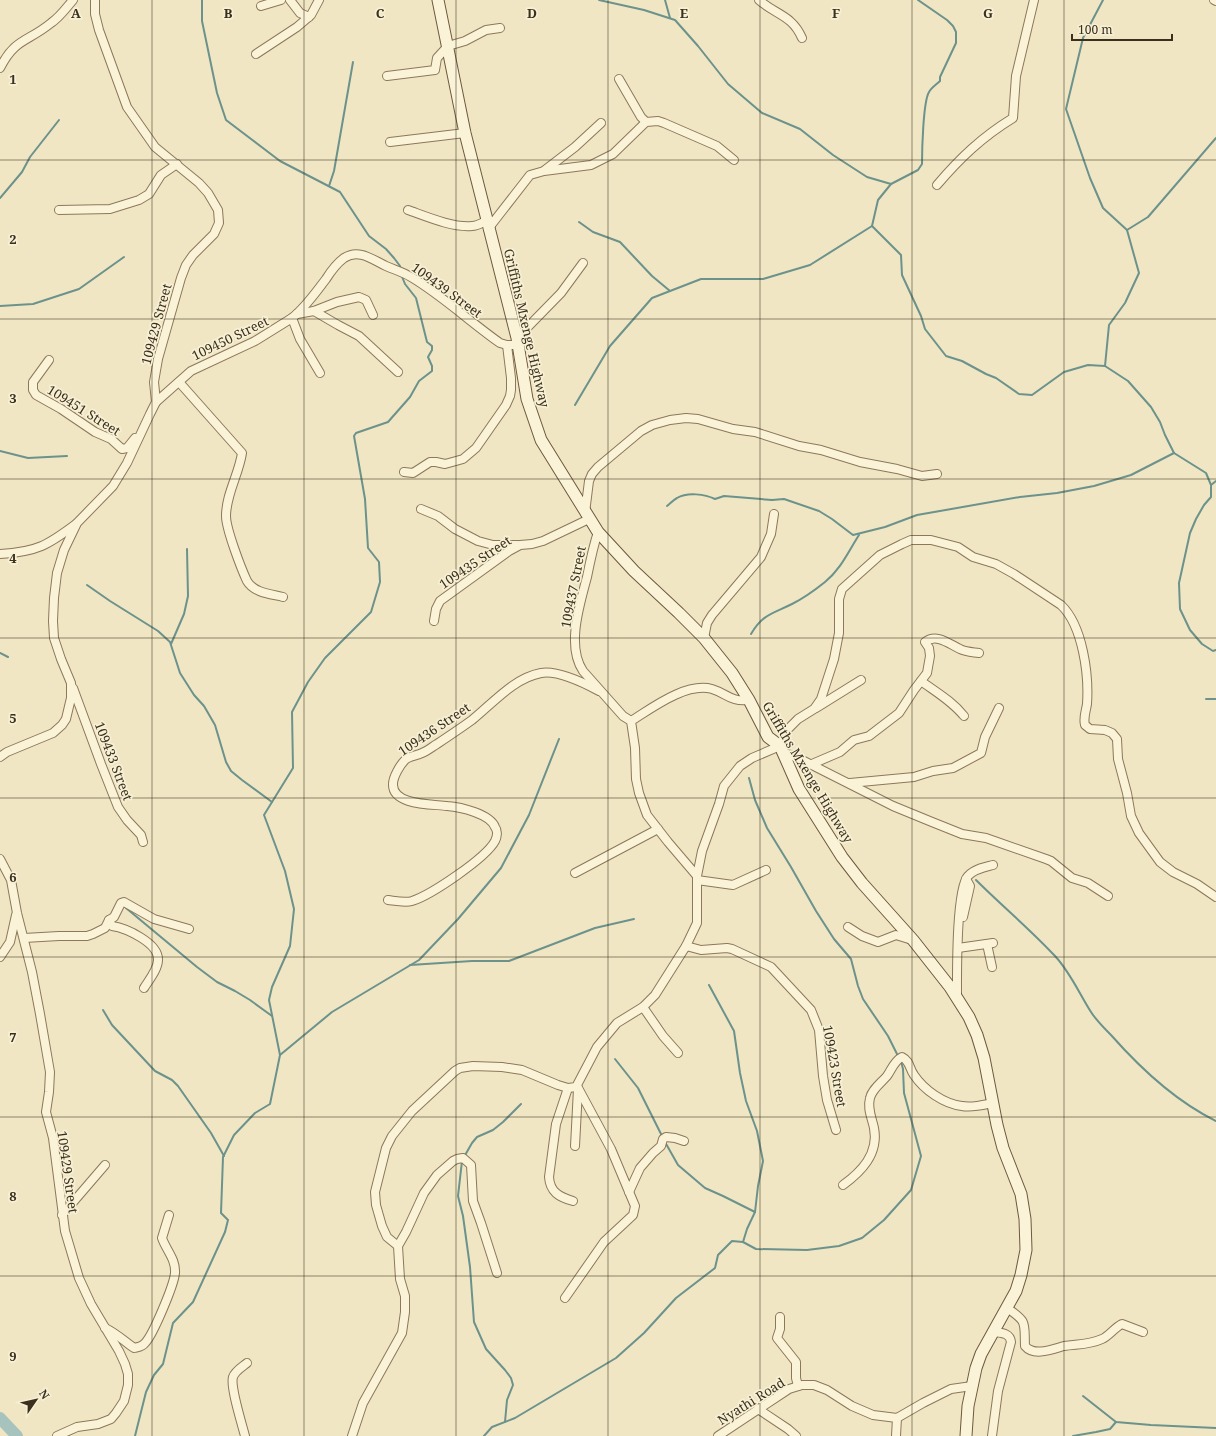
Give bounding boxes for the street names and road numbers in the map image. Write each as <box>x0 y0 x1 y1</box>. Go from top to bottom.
street label: Griffiths Mxenge Highway <box>500 247 554 410</box>
street label: 109439 Street <box>408 258 486 322</box>
street label: 109429 Street <box>137 281 176 367</box>
street label: 109450 Street <box>189 311 272 364</box>
street label: 109451 Street <box>44 380 124 440</box>
street label: 109435 Street <box>435 531 515 593</box>
street label: 109437 Street <box>556 544 590 630</box>
street label: 109436 Street <box>394 698 474 760</box>
street label: Griffiths Mxenge Highway <box>758 698 858 847</box>
street label: 109433 Street <box>91 719 137 803</box>
street label: 109423 Street <box>819 1023 851 1109</box>
street label: 109429 Street <box>53 1130 83 1215</box>
street label: Nyathi Road <box>714 1373 788 1429</box>

